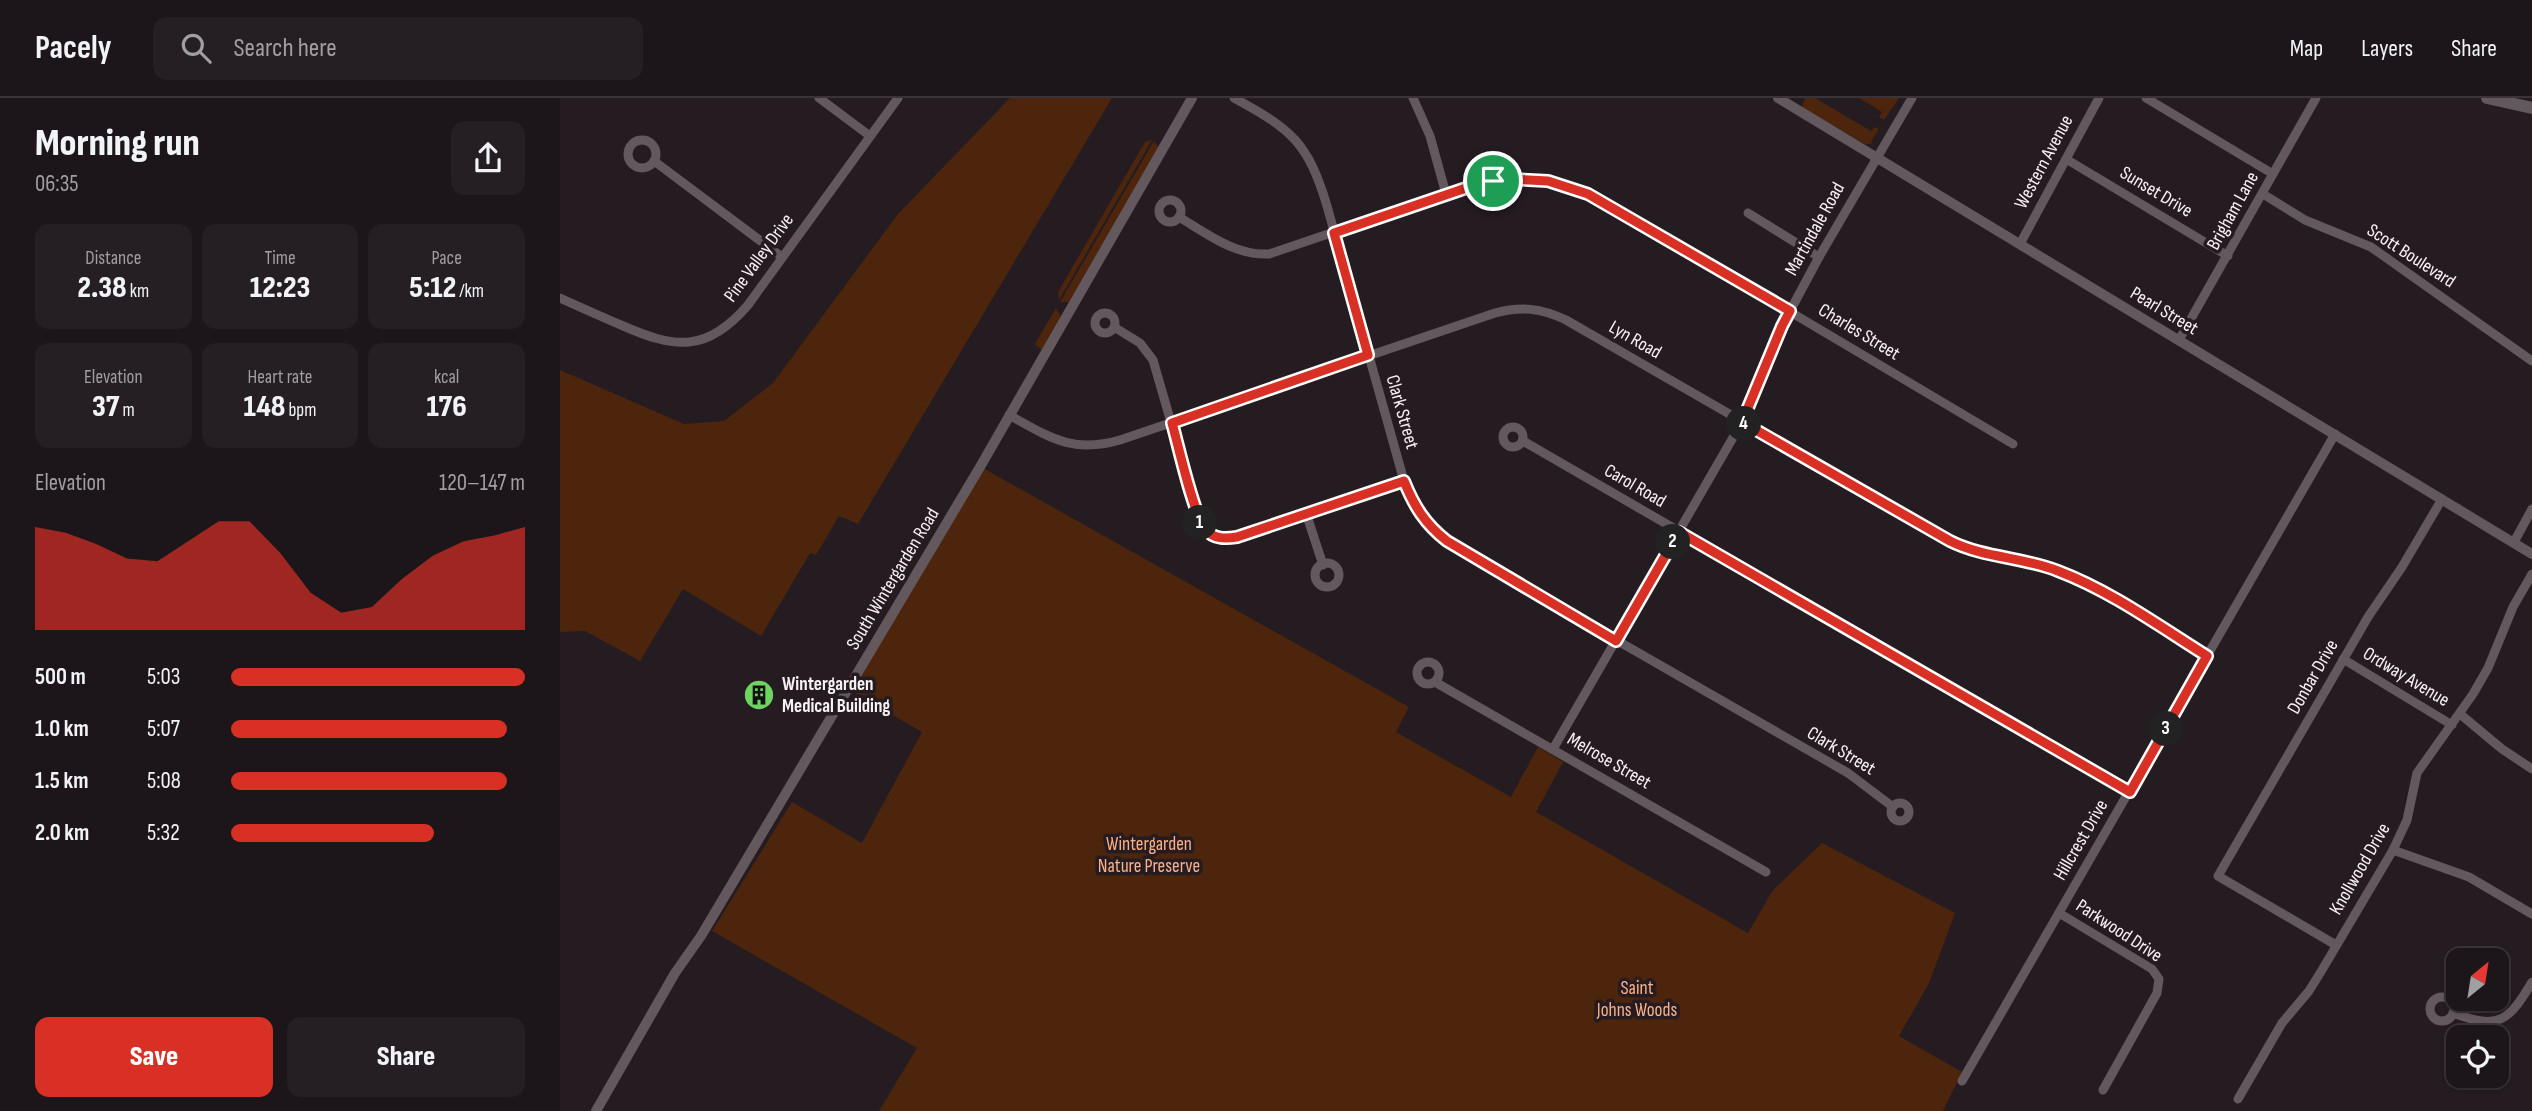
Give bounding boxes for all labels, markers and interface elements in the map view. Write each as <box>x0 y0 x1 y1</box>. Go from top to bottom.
search box <box>153 17 643 80</box>
text: Pacely <box>35 28 111 68</box>
icon: search <box>177 29 215 67</box>
text: Search here <box>233 33 337 64</box>
text: Map <box>2290 34 2323 63</box>
text: Layers <box>2361 34 2413 63</box>
text: Share <box>2451 34 2497 63</box>
street label: Western Avenue <box>2010 111 2078 213</box>
text: Morning run <box>35 121 200 166</box>
button: share <box>451 121 525 195</box>
pin <box>1463 151 1523 211</box>
street label: Sunset Drive <box>2116 161 2196 223</box>
icon: arrive <box>1474 162 1512 200</box>
street label: Brigham Lane <box>2202 168 2264 254</box>
text: 06:35 <box>35 170 79 198</box>
street label: Martindale Road <box>1780 178 1850 280</box>
street label: Pine Valley Drive <box>719 209 799 307</box>
street label: Scott Boulevard <box>2362 219 2460 293</box>
text: Distance <box>85 247 141 270</box>
text: Time <box>264 247 296 270</box>
text: Pace <box>432 247 462 270</box>
text: 2.38 <box>77 270 127 306</box>
text: 12:23 <box>250 270 310 306</box>
text: 5:12 <box>409 270 456 306</box>
text: km <box>127 280 149 303</box>
text: /km <box>456 280 484 303</box>
street label: Pearl Street <box>2126 282 2202 340</box>
street label: Charles Street <box>1814 299 1904 365</box>
street label: Lyn Road <box>1605 316 1665 364</box>
text: Elevation <box>84 366 143 389</box>
text: Heart rate <box>248 366 312 389</box>
text: kcal <box>434 366 459 389</box>
street label: Clark Street <box>1380 372 1424 452</box>
text: 37 <box>92 389 119 425</box>
text: 148 <box>244 389 285 425</box>
text: 176 <box>427 389 467 425</box>
text: m <box>119 399 135 422</box>
text: bpm <box>285 399 316 422</box>
pin: 4 <box>1726 406 1762 442</box>
text: 4 <box>1739 412 1748 435</box>
street label: Carol Road <box>1600 459 1670 513</box>
text: Elevation <box>35 469 106 497</box>
text: 120–147 m <box>439 469 525 497</box>
street label: South Wintergarden Road <box>842 504 944 654</box>
pin: 1 <box>1182 506 1218 540</box>
text: 1 <box>1196 511 1203 534</box>
pin: 2 <box>1656 524 1690 560</box>
text: 2 <box>1668 530 1677 553</box>
street label: Donbar Drive <box>2282 636 2344 718</box>
street label: Ordway Avenue <box>2359 642 2453 712</box>
text: 500 m <box>35 663 86 691</box>
text: 5:03 <box>147 663 180 691</box>
place label: Wintergarden Medical Building <box>782 673 890 718</box>
building icon: Wintergarden Medical Building <box>742 678 776 712</box>
pin: 3 <box>2148 712 2184 746</box>
text: 1.0 km <box>35 715 89 743</box>
text: 5:07 <box>147 715 180 743</box>
text: 3 <box>2161 717 2170 740</box>
street label: Clark Street <box>1803 722 1880 781</box>
street label: Melrose Street <box>1563 728 1655 794</box>
text: 1.5 km <box>35 767 88 795</box>
text: 5:08 <box>147 767 181 795</box>
street label: Hillcrest Drive <box>2049 796 2113 884</box>
text: 2.0 km <box>35 819 89 847</box>
text: 5:32 <box>147 819 180 847</box>
street label: Knollwood Drive <box>2325 819 2395 919</box>
park label: Wintergarden Nature Preserve <box>1098 833 1200 878</box>
street label: Parkwood Drive <box>2072 895 2166 967</box>
north arrow <box>2446 948 2510 1012</box>
map controls <box>2446 948 2509 1088</box>
park label: Saint Johns Woods <box>1596 977 1677 1022</box>
button: Save <box>35 1017 273 1097</box>
button: Share <box>287 1017 525 1097</box>
button: locate <box>2446 1025 2509 1088</box>

